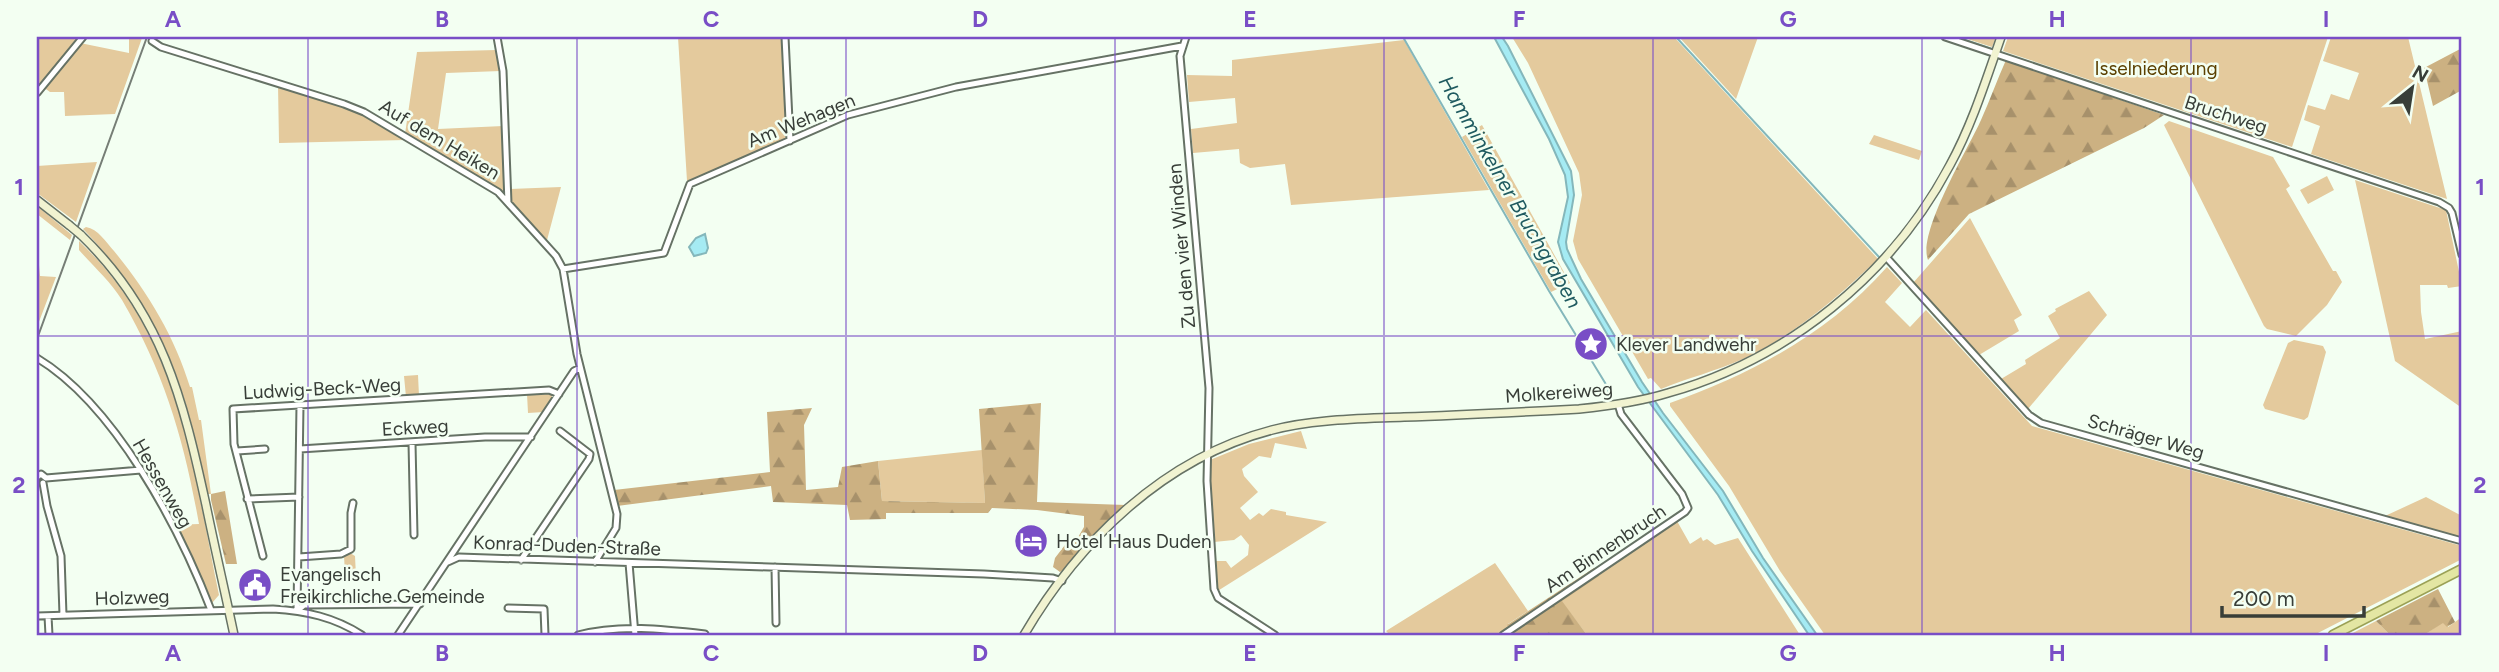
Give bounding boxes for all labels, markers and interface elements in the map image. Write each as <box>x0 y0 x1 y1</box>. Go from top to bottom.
text: A <box>165 5 182 33</box>
text: B <box>435 5 449 33</box>
text: C <box>703 5 720 33</box>
text: D <box>972 5 988 33</box>
text: E <box>1243 5 1257 33</box>
text: F <box>1513 5 1526 33</box>
text: G <box>1779 5 1797 33</box>
text: H <box>2048 5 2066 33</box>
text: I <box>2323 5 2329 33</box>
north arrow <box>2376 52 2446 122</box>
park label: Isselniederung <box>2094 57 2218 80</box>
text: N <box>2408 60 2432 87</box>
water label: Hamminkelner Bruchgraben <box>1434 71 1587 313</box>
street label: Am Wehagen <box>744 88 858 152</box>
street label: Bruchweg <box>2182 90 2270 139</box>
street label: Auf dem Heiken <box>375 94 504 184</box>
street label: Zu den vier Winden <box>1163 163 1200 329</box>
text: 1 <box>14 173 24 201</box>
text: 1 <box>2475 173 2485 201</box>
place icon: Klever Landwehr <box>1572 325 1610 363</box>
place label: Klever Landwehr <box>1616 333 1757 356</box>
street label: Ludwig-Beck-Weg <box>242 373 402 404</box>
street label: Molkereiweg <box>1504 377 1614 408</box>
street label: Schräger Weg <box>2085 409 2207 464</box>
street label: Eckweg <box>381 414 449 441</box>
street label: Hessenweg <box>128 434 197 532</box>
text: 2 <box>12 471 26 499</box>
text: 2 <box>2473 471 2487 499</box>
street label: Am Binnenbruch <box>1540 499 1670 597</box>
hotel icon: Hotel Haus Duden <box>1012 522 1050 560</box>
place label: Hotel Haus Duden <box>1056 530 1212 553</box>
street label: Konrad-Duden-Straße <box>473 531 661 560</box>
place label: Evangelisch Freikirchliche Gemeinde <box>280 563 485 608</box>
public building icon: Evangelisch Freikirchliche Gemeinde <box>236 566 274 604</box>
scale bar <box>2222 574 2364 618</box>
street label: Holzweg <box>94 585 170 610</box>
text: 200 m <box>2233 586 2295 611</box>
text: A <box>165 639 182 667</box>
text: B <box>435 639 449 667</box>
text: C <box>703 639 720 667</box>
text: D <box>972 639 988 667</box>
text: E <box>1243 639 1257 667</box>
text: F <box>1513 639 1526 667</box>
text: G <box>1779 639 1797 667</box>
text: H <box>2048 639 2066 667</box>
text: I <box>2323 639 2329 667</box>

